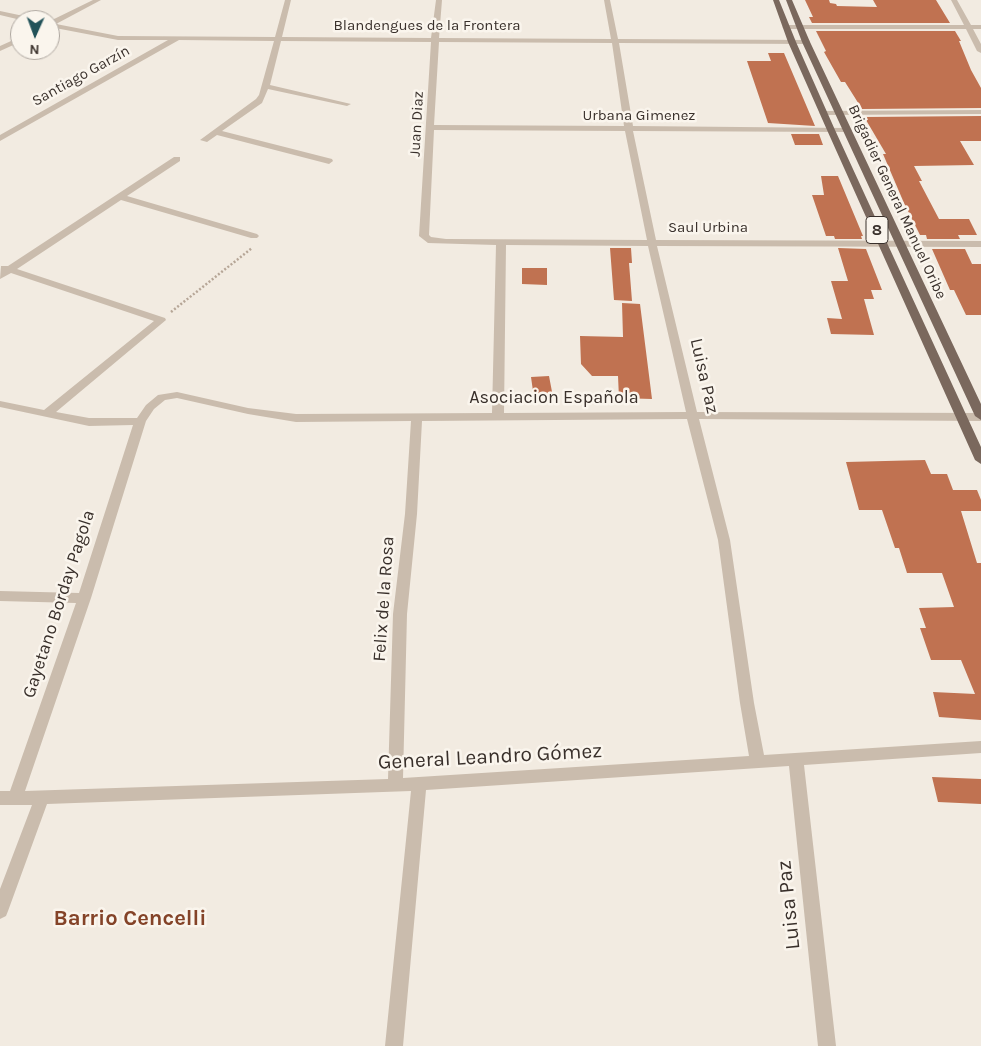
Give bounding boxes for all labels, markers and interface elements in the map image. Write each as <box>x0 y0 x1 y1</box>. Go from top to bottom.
north arrow <box>10 10 60 60</box>
street label: Blandengues de la Frontera <box>334 17 520 35</box>
text: N <box>29 41 40 58</box>
street label: Santiago Garzín <box>29 42 133 110</box>
street label: Juan Diaz <box>406 91 428 157</box>
street label: Brigadier General Manuel Oribe <box>844 102 950 302</box>
street label: Urbana Gimenez <box>583 107 695 125</box>
road number: 8 <box>866 216 888 244</box>
street label: Saul Urbina <box>668 219 748 237</box>
street label: Luisa Paz <box>685 336 723 416</box>
street label: Asociacion Española <box>469 387 639 409</box>
street label: Gayetano Borday Pagola <box>18 507 100 701</box>
street label: Felix de la Rosa <box>369 536 399 662</box>
street label: General Leandro Gómez <box>377 739 603 775</box>
street label: Luisa Paz <box>772 859 806 951</box>
district label: Barrio Cencelli <box>54 906 206 932</box>

